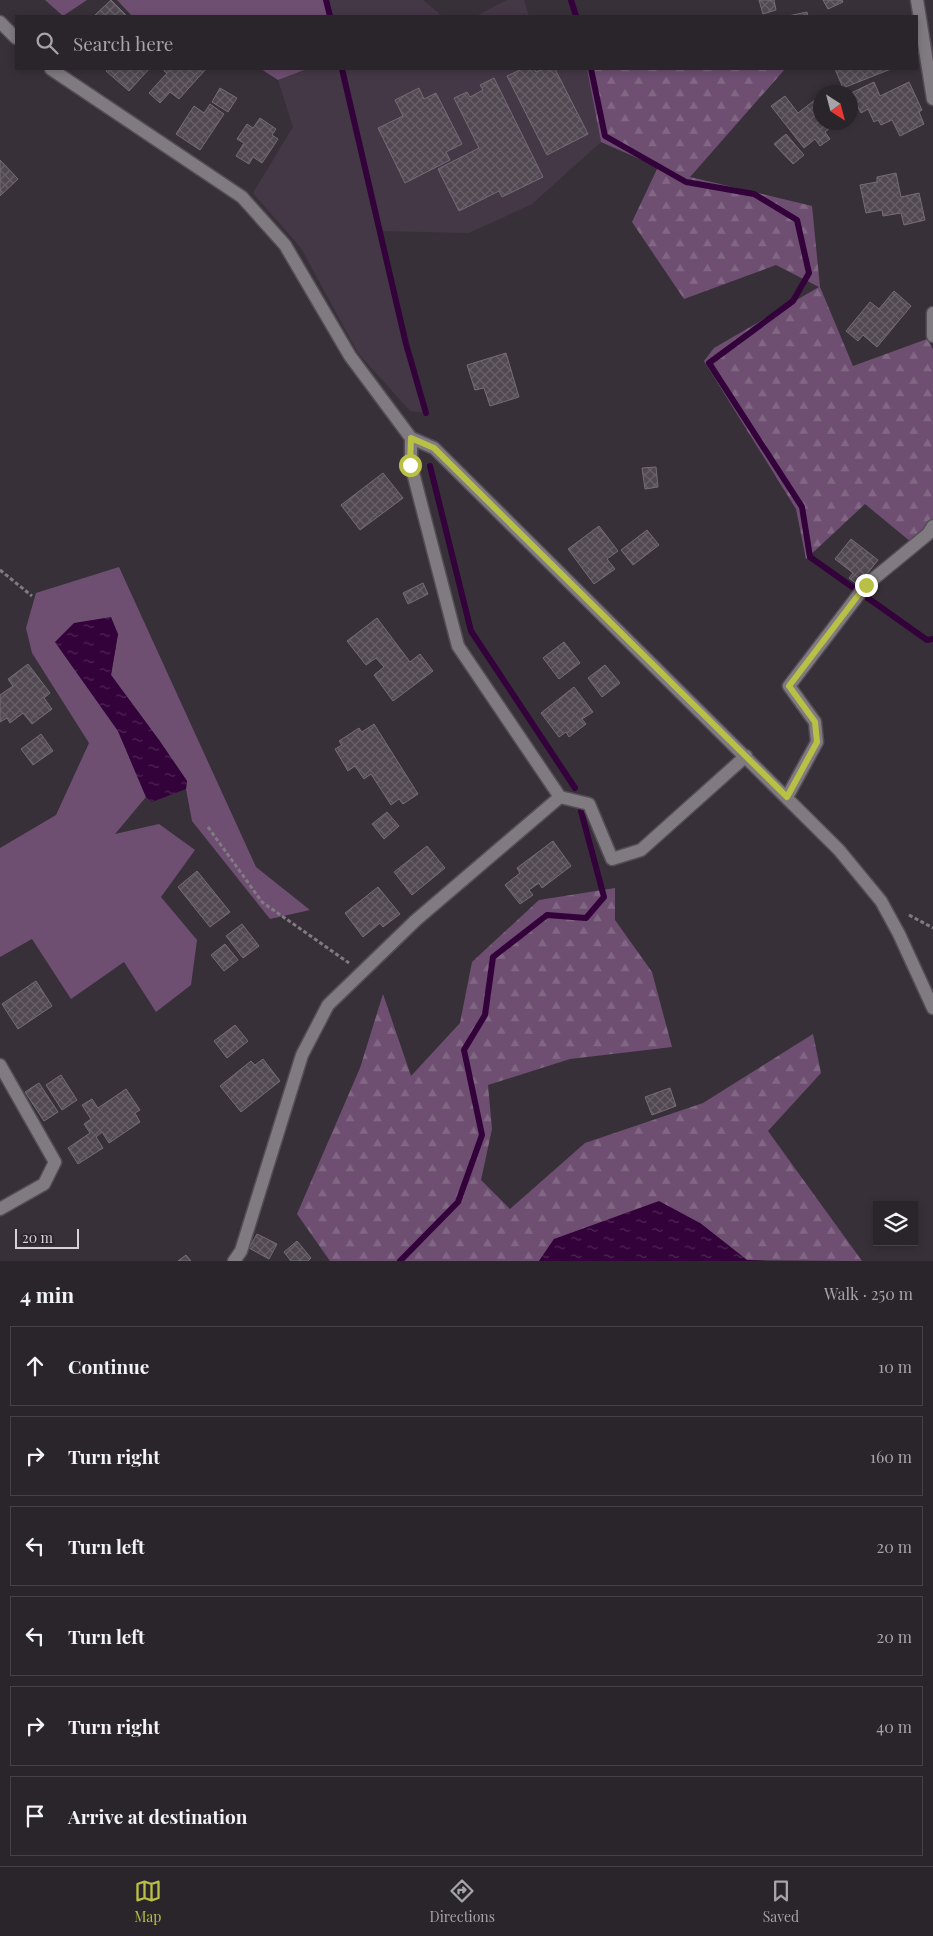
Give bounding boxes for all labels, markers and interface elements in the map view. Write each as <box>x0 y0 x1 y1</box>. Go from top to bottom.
search box <box>15 15 918 70</box>
icon: search <box>33 29 61 57</box>
text: Search here <box>73 30 173 56</box>
north arrow <box>813 85 858 130</box>
route start <box>399 454 422 477</box>
route end <box>855 574 878 597</box>
map controls <box>873 1201 918 1246</box>
button: layers <box>873 1201 918 1246</box>
scale bar <box>15 1226 79 1249</box>
text: 20 m <box>22 1228 53 1247</box>
text: 4 min <box>20 1280 74 1308</box>
text: Walk · 250 m <box>824 1283 913 1304</box>
icon: ahead <box>21 1352 49 1380</box>
text: Continue <box>68 1353 149 1379</box>
text: 10 m <box>878 1356 912 1377</box>
icon: right <box>21 1442 49 1470</box>
text: Turn right <box>68 1443 160 1469</box>
text: 160 m <box>870 1446 912 1467</box>
icon: left <box>21 1532 49 1560</box>
text: Turn left <box>68 1533 145 1559</box>
text: 20 m <box>877 1536 912 1557</box>
icon: left <box>21 1622 49 1650</box>
text: Turn left <box>68 1623 145 1649</box>
text: 20 m <box>877 1626 912 1647</box>
icon: right <box>21 1712 49 1740</box>
text: Turn right <box>68 1713 160 1739</box>
text: 40 m <box>876 1716 912 1737</box>
icon: arrive <box>21 1802 49 1830</box>
text: Arrive at destination <box>68 1803 248 1829</box>
tab: Map <box>134 1877 162 1926</box>
tab: Directions <box>430 1877 495 1926</box>
tab: Saved <box>763 1877 799 1926</box>

